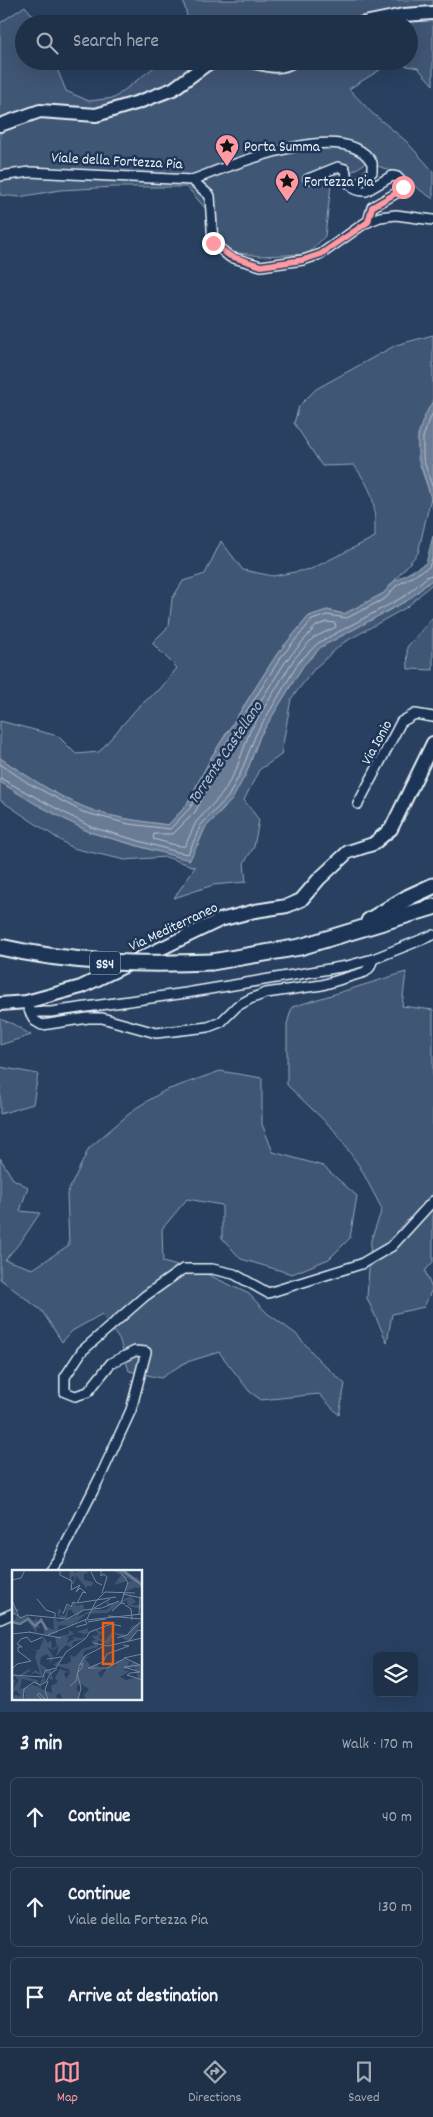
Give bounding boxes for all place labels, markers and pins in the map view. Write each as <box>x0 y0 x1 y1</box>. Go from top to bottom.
place icon: Porta Summa <box>214 133 240 167</box>
place label: Porta Summa <box>244 137 321 159</box>
place icon: Fortezza Pia <box>274 168 300 202</box>
place label: Fortezza Pia <box>304 172 374 194</box>

